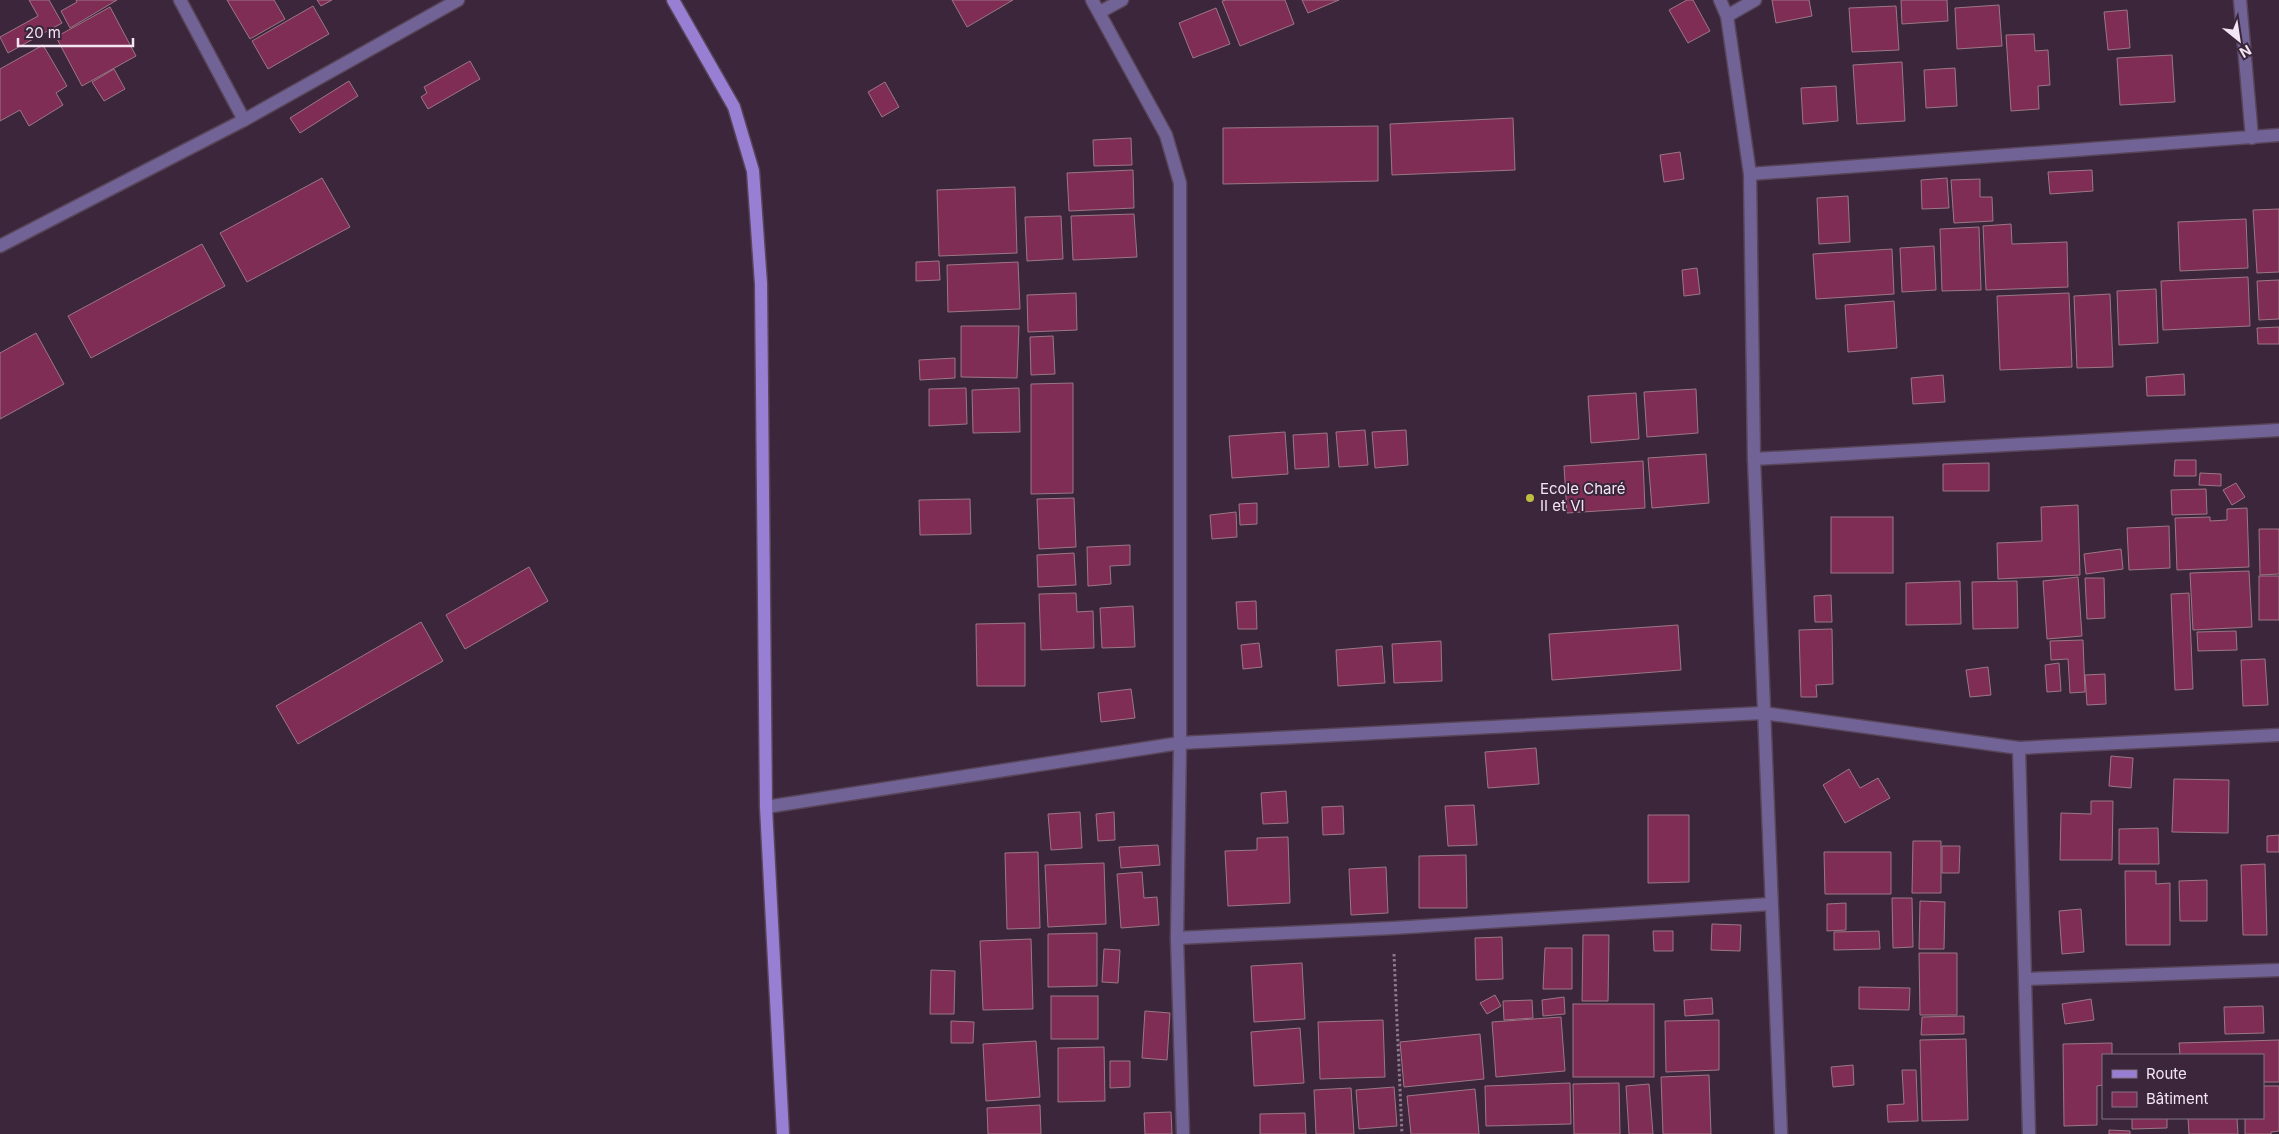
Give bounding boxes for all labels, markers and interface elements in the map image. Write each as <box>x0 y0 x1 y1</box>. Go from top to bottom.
scale bar <box>18 15 132 47</box>
north arrow <box>2214 15 2264 65</box>
text: 20 m <box>25 23 61 42</box>
text: N <box>2237 42 2255 62</box>
place label: Ecole Charé II et VI <box>1540 479 1626 515</box>
marker: Ecole Charé II et VI <box>1524 492 1536 504</box>
legend <box>2102 1054 2264 1119</box>
text: Route <box>2146 1064 2187 1083</box>
text: Bâtiment <box>2146 1089 2209 1108</box>

